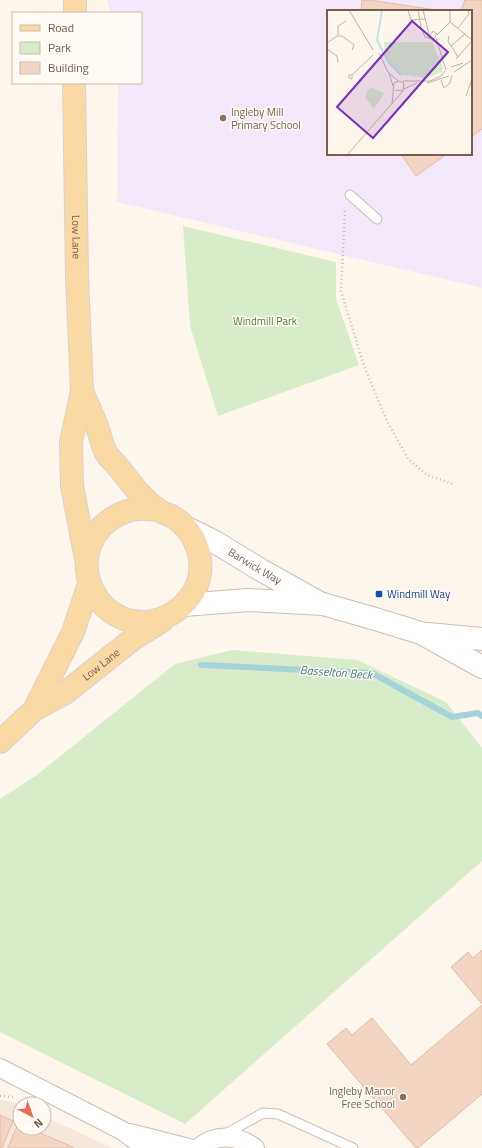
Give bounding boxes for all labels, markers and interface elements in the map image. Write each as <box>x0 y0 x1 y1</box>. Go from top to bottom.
inset map <box>327 10 472 155</box>
legend <box>12 12 142 84</box>
text: Road <box>48 18 74 37</box>
text: Park <box>48 38 71 57</box>
text: Building <box>48 58 89 77</box>
place label: Ingleby Mill Primary School <box>231 104 301 133</box>
marker: Ingleby Mill Primary School <box>218 113 228 123</box>
street label: Low Lane <box>68 215 85 260</box>
park label: Windmill Park <box>233 313 298 329</box>
street label: Barwick Way <box>225 544 285 588</box>
place label: Windmill Way <box>387 586 451 602</box>
marker: Windmill Way <box>374 589 384 599</box>
street label: Low Lane <box>79 644 124 684</box>
water label: Basselton Beck <box>299 660 374 684</box>
place label: Ingleby Manor Free School <box>329 1083 395 1112</box>
marker: Ingleby Manor Free School <box>398 1092 408 1102</box>
north arrow <box>12 1096 52 1136</box>
text: N <box>30 1115 47 1132</box>

